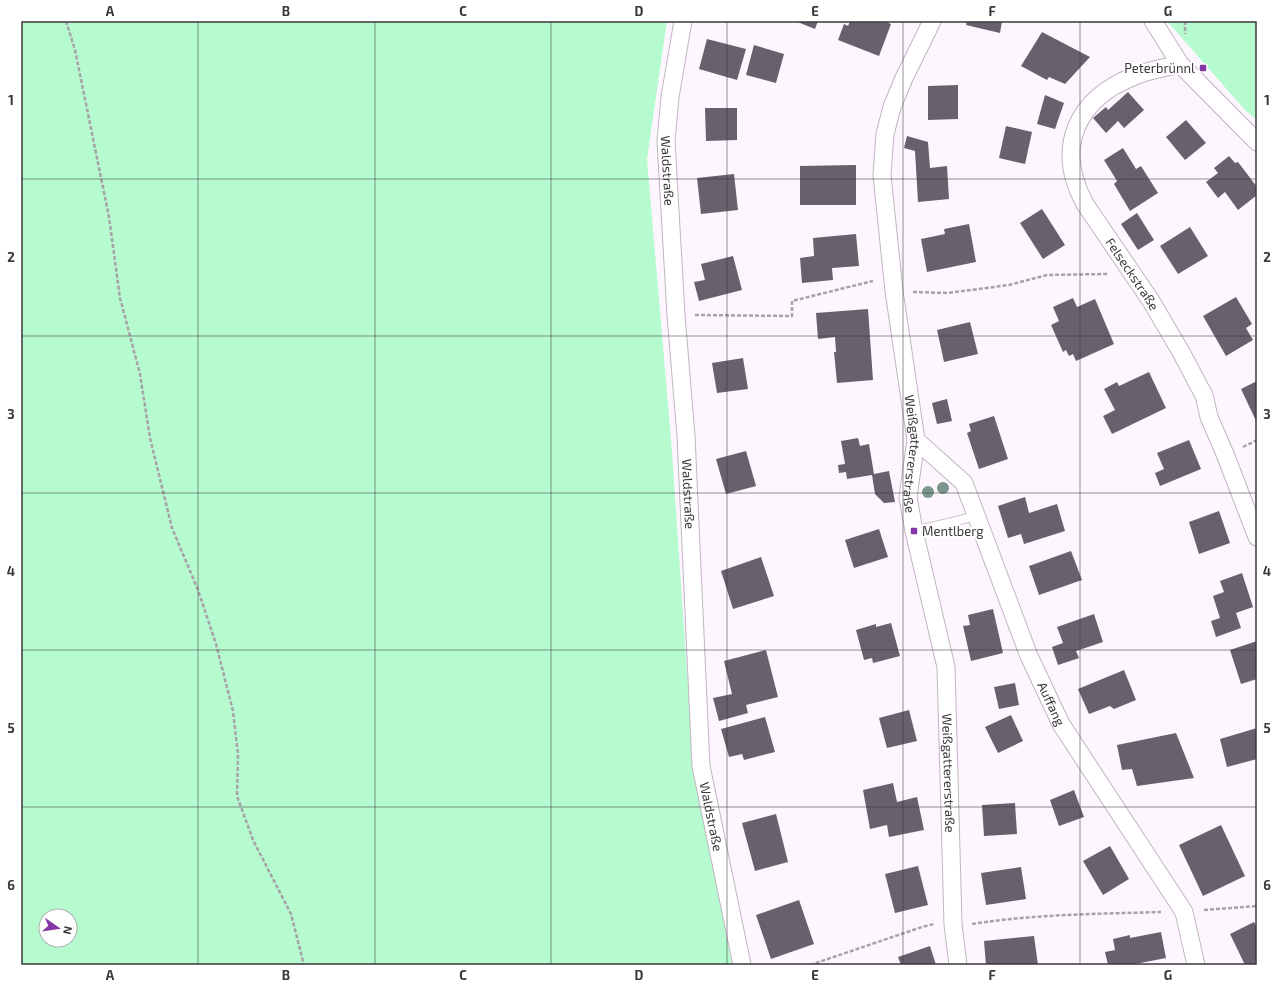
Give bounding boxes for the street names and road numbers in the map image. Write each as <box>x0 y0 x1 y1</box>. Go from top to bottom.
street label: Waldstraße <box>658 135 678 206</box>
street label: Felseckstraße <box>1102 235 1163 313</box>
street label: Weißgattererstraße <box>900 394 924 514</box>
street label: Waldstraße <box>679 458 698 529</box>
street label: Auffang <box>1034 679 1069 728</box>
street label: Weißgattererstraße <box>939 713 959 833</box>
street label: Waldstraße <box>696 781 726 853</box>

